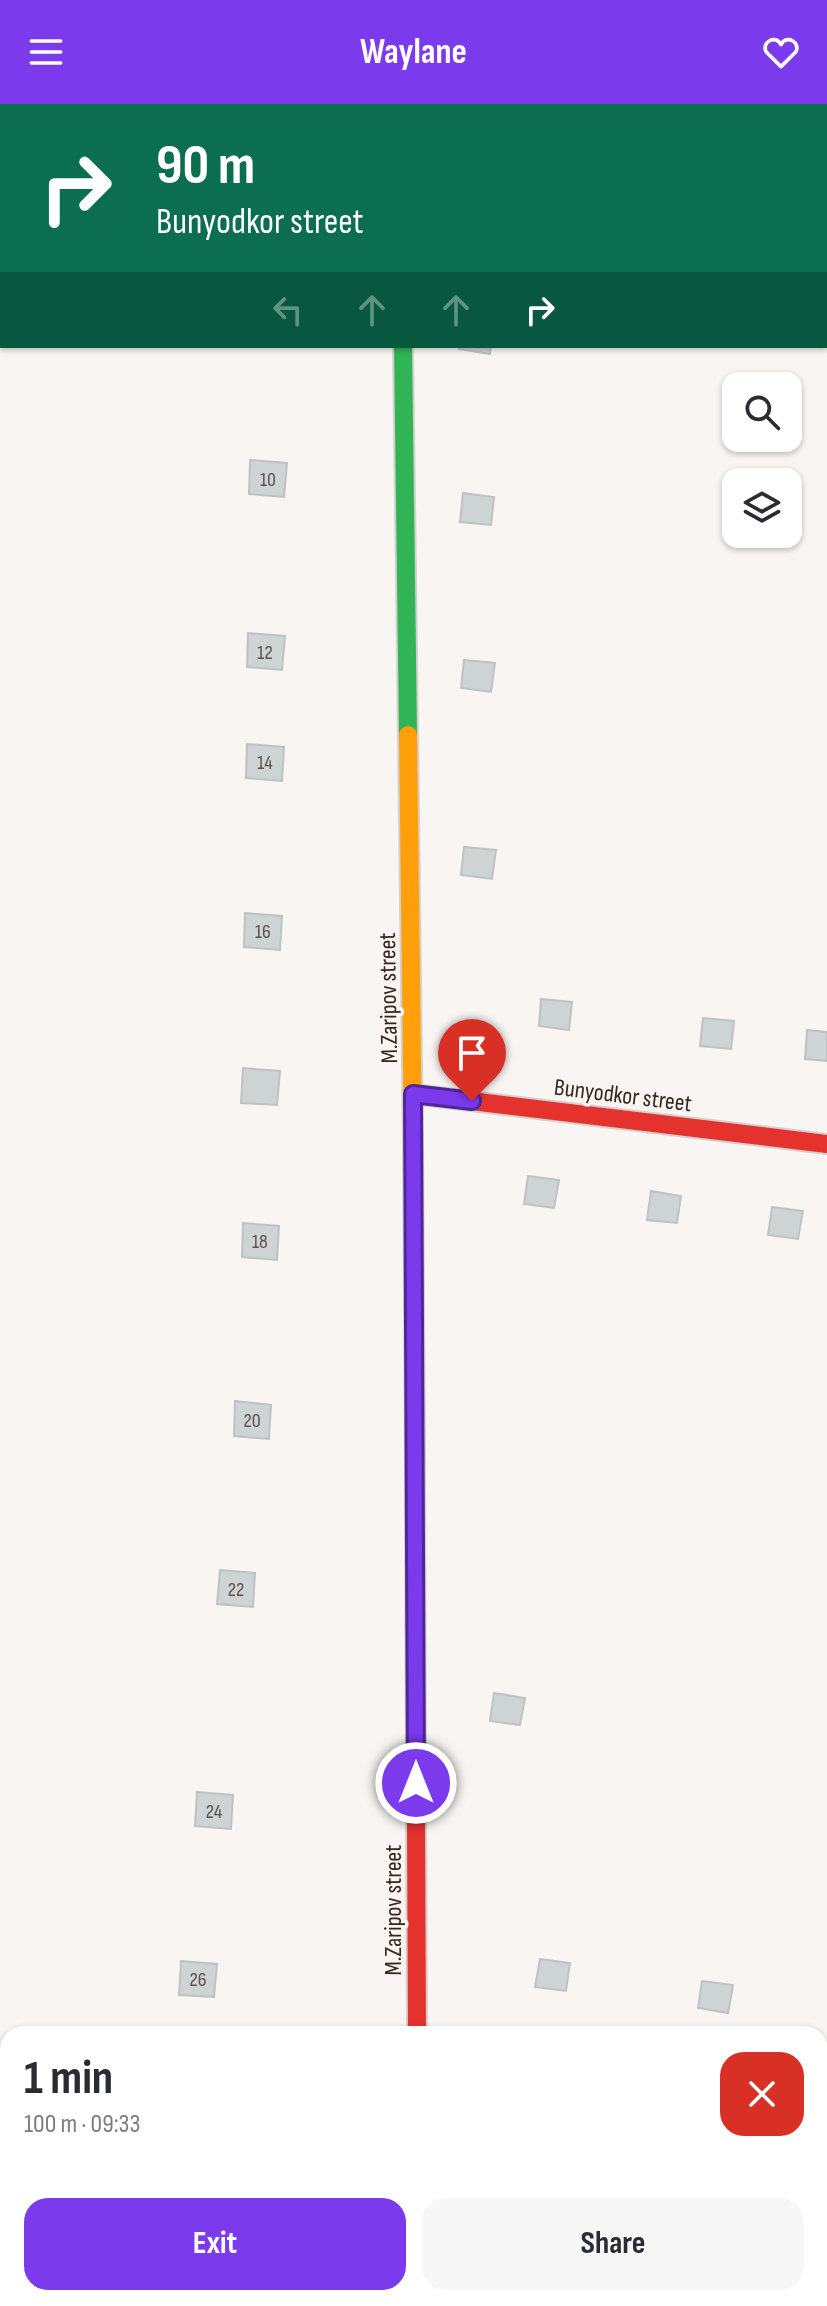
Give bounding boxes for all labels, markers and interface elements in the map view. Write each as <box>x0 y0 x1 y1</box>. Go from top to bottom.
icon: menu <box>24 30 68 74</box>
icon: heart <box>759 30 803 74</box>
text: Waylane <box>360 31 467 74</box>
text: 90 m <box>156 133 255 200</box>
icon: right <box>24 136 128 240</box>
text: Bunyodkor street <box>156 201 364 244</box>
icon: left <box>266 288 310 332</box>
icon: ahead <box>350 288 394 332</box>
icon: ahead <box>434 288 478 332</box>
icon: right <box>518 288 562 332</box>
map controls <box>722 372 802 548</box>
button: search <box>722 372 802 452</box>
house number: 10 <box>260 468 276 492</box>
button: layers <box>722 468 802 548</box>
house number: 12 <box>257 641 273 665</box>
house number: 14 <box>257 751 273 775</box>
house number: 16 <box>255 920 271 944</box>
street label: M.Zaripov street <box>373 932 404 1064</box>
pin <box>438 1019 506 1101</box>
icon: arrive <box>450 1031 494 1075</box>
street label: Bunyodkor street <box>552 1073 693 1118</box>
house number: 18 <box>252 1230 268 1254</box>
house number: 20 <box>243 1409 261 1433</box>
house number: 22 <box>228 1578 244 1602</box>
position arrow <box>374 1741 458 1825</box>
house number: 24 <box>206 1800 222 1824</box>
street label: M.Zaripov street <box>379 1845 408 1975</box>
house number: 26 <box>190 1968 207 1992</box>
text: 1 min <box>24 2050 113 2107</box>
button: close <box>720 2052 804 2136</box>
text: 100 m · 09:33 <box>24 2109 140 2140</box>
button: Exit <box>24 2198 406 2290</box>
button: Share <box>422 2198 804 2290</box>

